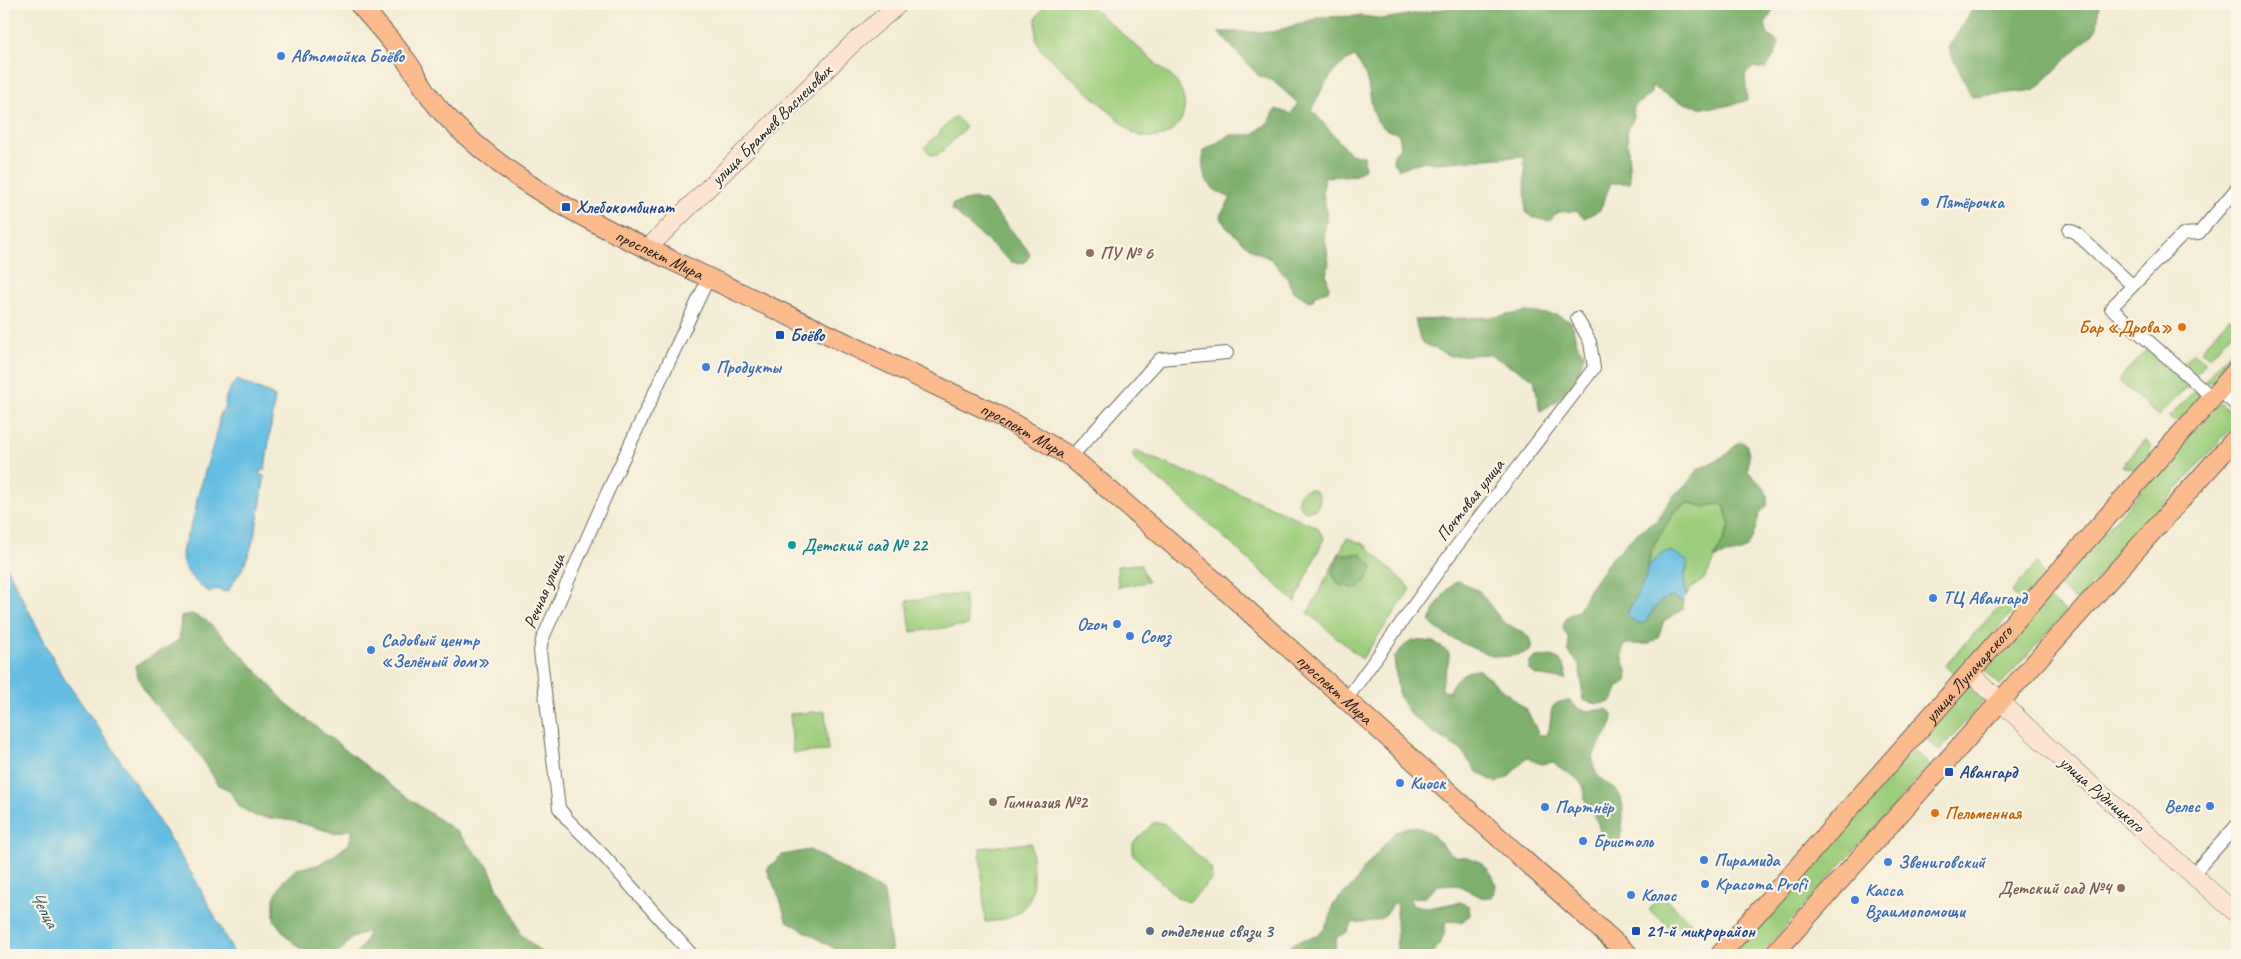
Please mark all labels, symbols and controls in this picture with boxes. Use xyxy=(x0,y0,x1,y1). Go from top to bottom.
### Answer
place label: Автомойка Боёво xyxy=(291,45,405,67)
marker: Автомойка Боёво xyxy=(275,50,287,62)
street label: улица Братьев Васнецовых xyxy=(705,59,837,191)
place label: Пятёрочка xyxy=(1935,191,2005,213)
place label: Хлебокомбинат xyxy=(576,196,675,218)
marker: Пятёрочка xyxy=(1919,196,1931,208)
marker: Хлебокомбинат xyxy=(560,201,572,213)
street label: проспект Мира xyxy=(612,224,708,285)
place label: ПУ № 6 xyxy=(1100,242,1154,264)
marker: ПУ № 6 xyxy=(1084,247,1096,259)
place label: Бар «Дрова» xyxy=(2078,316,2172,338)
marker: Бар «Дрова» xyxy=(2176,321,2188,333)
place label: Боёво xyxy=(790,324,826,346)
marker: Боёво xyxy=(774,329,786,341)
place label: Продукты xyxy=(716,356,783,378)
marker: Продукты xyxy=(700,361,712,373)
street label: проспект Мира xyxy=(977,397,1071,463)
street label: Почтовая улица xyxy=(1431,454,1510,545)
place label: Детский сад № 22 xyxy=(802,534,929,556)
marker: Детский сад № 22 xyxy=(786,539,798,551)
street label: Речная улица xyxy=(518,549,570,632)
place label: ТЦ Авангард xyxy=(1943,587,2028,609)
marker: ТЦ Авангард xyxy=(1927,592,1939,604)
place label: Ozon xyxy=(1077,613,1108,635)
marker: Ozon xyxy=(1111,618,1123,630)
street label: улица Луначарского xyxy=(1919,620,2018,728)
place label: Союз xyxy=(1140,625,1172,648)
place label: Садовый центр «Зелёный дом» xyxy=(381,629,489,672)
marker: Союз xyxy=(1124,630,1136,642)
marker: Садовый центр «Зелёный дом» xyxy=(365,644,377,656)
street label: проспект Мира xyxy=(1292,649,1378,730)
street label: улица Рудницкого xyxy=(2054,750,2150,838)
place label: Авангард xyxy=(1959,761,2019,783)
marker: Авангард xyxy=(1943,766,1955,778)
place label: Киоск xyxy=(1410,772,1447,794)
marker: Киоск xyxy=(1394,777,1406,789)
place label: Гимназия №2 xyxy=(1003,791,1089,813)
place label: Велес xyxy=(2164,795,2201,817)
marker: Гимназия №2 xyxy=(987,796,999,808)
place label: Партнёр xyxy=(1555,796,1614,818)
marker: Велес xyxy=(2204,800,2216,812)
marker: Партнёр xyxy=(1539,801,1551,813)
place label: Пельменная xyxy=(1945,802,2023,824)
marker: Пельменная xyxy=(1929,807,1941,819)
place label: Бристоль xyxy=(1593,830,1655,852)
marker: Бристоль xyxy=(1577,835,1589,847)
place label: Пирамида xyxy=(1714,849,1781,871)
place label: Звениговский xyxy=(1898,851,1986,873)
marker: Пирамида xyxy=(1698,854,1710,866)
marker: Звениговский xyxy=(1882,856,1894,868)
place label: Красота Profi xyxy=(1715,873,1809,895)
place label: Детский сад №4 xyxy=(1998,877,2113,899)
marker: Красота Profi xyxy=(1699,878,1711,890)
place label: Касса Взаимопомощи xyxy=(1865,879,1967,923)
marker: Детский сад №4 xyxy=(2115,882,2127,894)
place label: Колос xyxy=(1641,884,1677,906)
water label: Чепца xyxy=(24,886,65,934)
marker: Колос xyxy=(1625,889,1637,901)
marker: Касса Взаимопомощи xyxy=(1849,894,1861,906)
place label: отделение связи 3 xyxy=(1160,920,1275,943)
place label: 21-й микрорайон xyxy=(1646,920,1756,942)
marker: отделение связи 3 xyxy=(1144,925,1156,937)
marker: 21-й микрорайон xyxy=(1630,925,1642,937)

